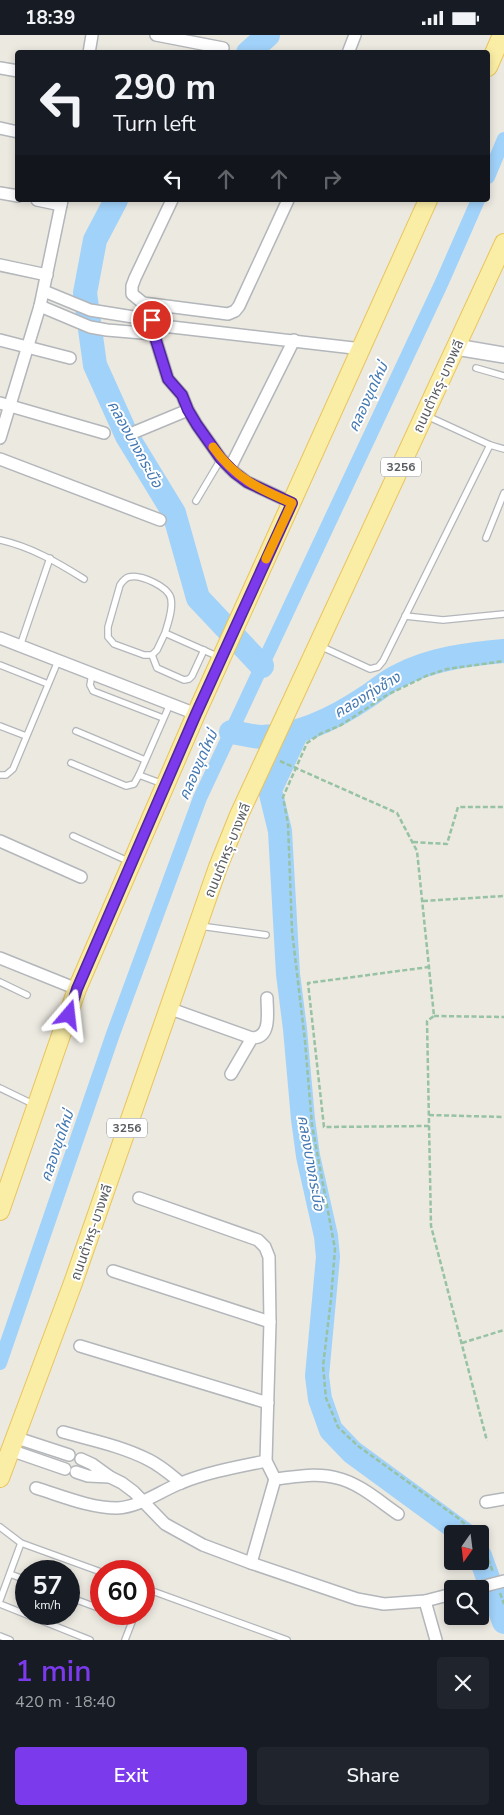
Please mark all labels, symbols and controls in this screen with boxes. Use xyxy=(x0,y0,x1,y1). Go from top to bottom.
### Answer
text: 18:39 xyxy=(25,5,75,31)
text: 290 m xyxy=(113,64,216,111)
icon: left xyxy=(30,70,95,135)
text: Turn left xyxy=(113,109,196,139)
icon: left xyxy=(159,165,187,193)
icon: ahead xyxy=(212,165,240,193)
icon: ahead xyxy=(265,165,293,193)
icon: right xyxy=(318,165,346,193)
pin xyxy=(131,299,173,341)
icon: arrive xyxy=(138,306,166,334)
street label: ถนนตำหรุ-บางพลี xyxy=(409,337,468,436)
water label: คลองขุดใหม่ xyxy=(343,357,394,435)
water label: คลองบางกระบือ xyxy=(103,397,168,492)
road number: 3256 xyxy=(381,457,421,477)
water label: คลองทุ่งช้าง xyxy=(330,667,405,723)
water label: คลองขุดใหม่ xyxy=(174,725,223,803)
street label: ถนนตำหรุ-บางพลี xyxy=(200,800,255,900)
position arrow xyxy=(42,988,94,1040)
water label: คลองขุดใหม่ xyxy=(35,1106,79,1184)
water label: คลองบางกระบือ xyxy=(293,1114,329,1214)
road number: 3256 xyxy=(107,1119,147,1137)
street label: ถนนตำหรุ-บางพลี xyxy=(66,1182,117,1283)
north arrow xyxy=(444,1525,489,1570)
map controls xyxy=(444,1525,489,1625)
speed limit sign: 60 xyxy=(90,1560,155,1625)
text: 57 xyxy=(32,1569,63,1603)
button: search xyxy=(444,1580,489,1625)
text: km/h xyxy=(34,1597,61,1613)
text: 1 min xyxy=(15,1651,91,1692)
button: close xyxy=(437,1657,489,1709)
text: 420 m · 18:40 xyxy=(15,1691,116,1713)
button: Exit xyxy=(15,1747,247,1805)
button: Share xyxy=(257,1747,489,1805)

